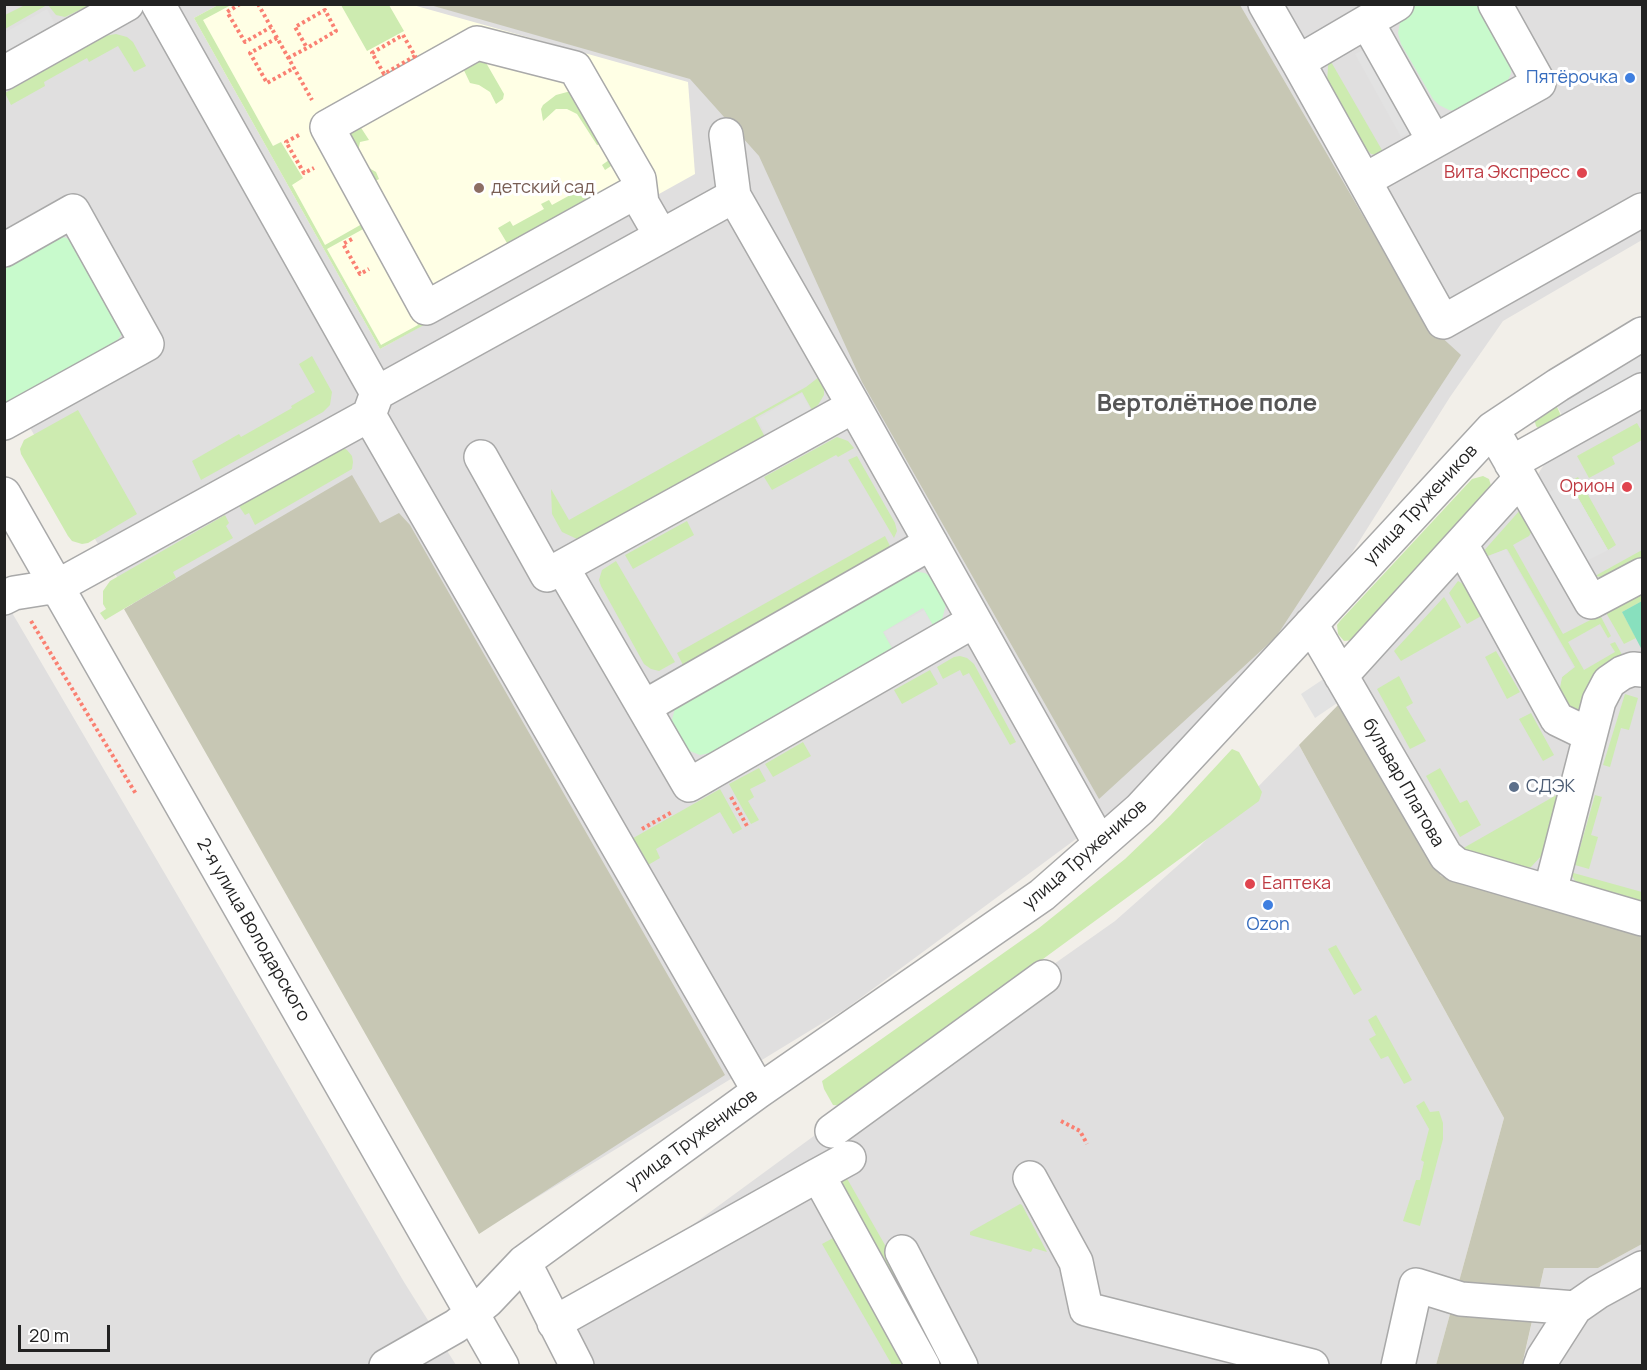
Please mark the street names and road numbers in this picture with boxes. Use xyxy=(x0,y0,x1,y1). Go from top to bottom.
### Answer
street label: улица Тружеников xyxy=(1360,440,1482,570)
street label: бульвар Платова xyxy=(1357,715,1449,851)
street label: улица Тружеников xyxy=(1019,795,1151,915)
street label: 2-я улица Володарского xyxy=(192,834,314,1026)
street label: улица Тружеников xyxy=(622,1085,762,1195)

